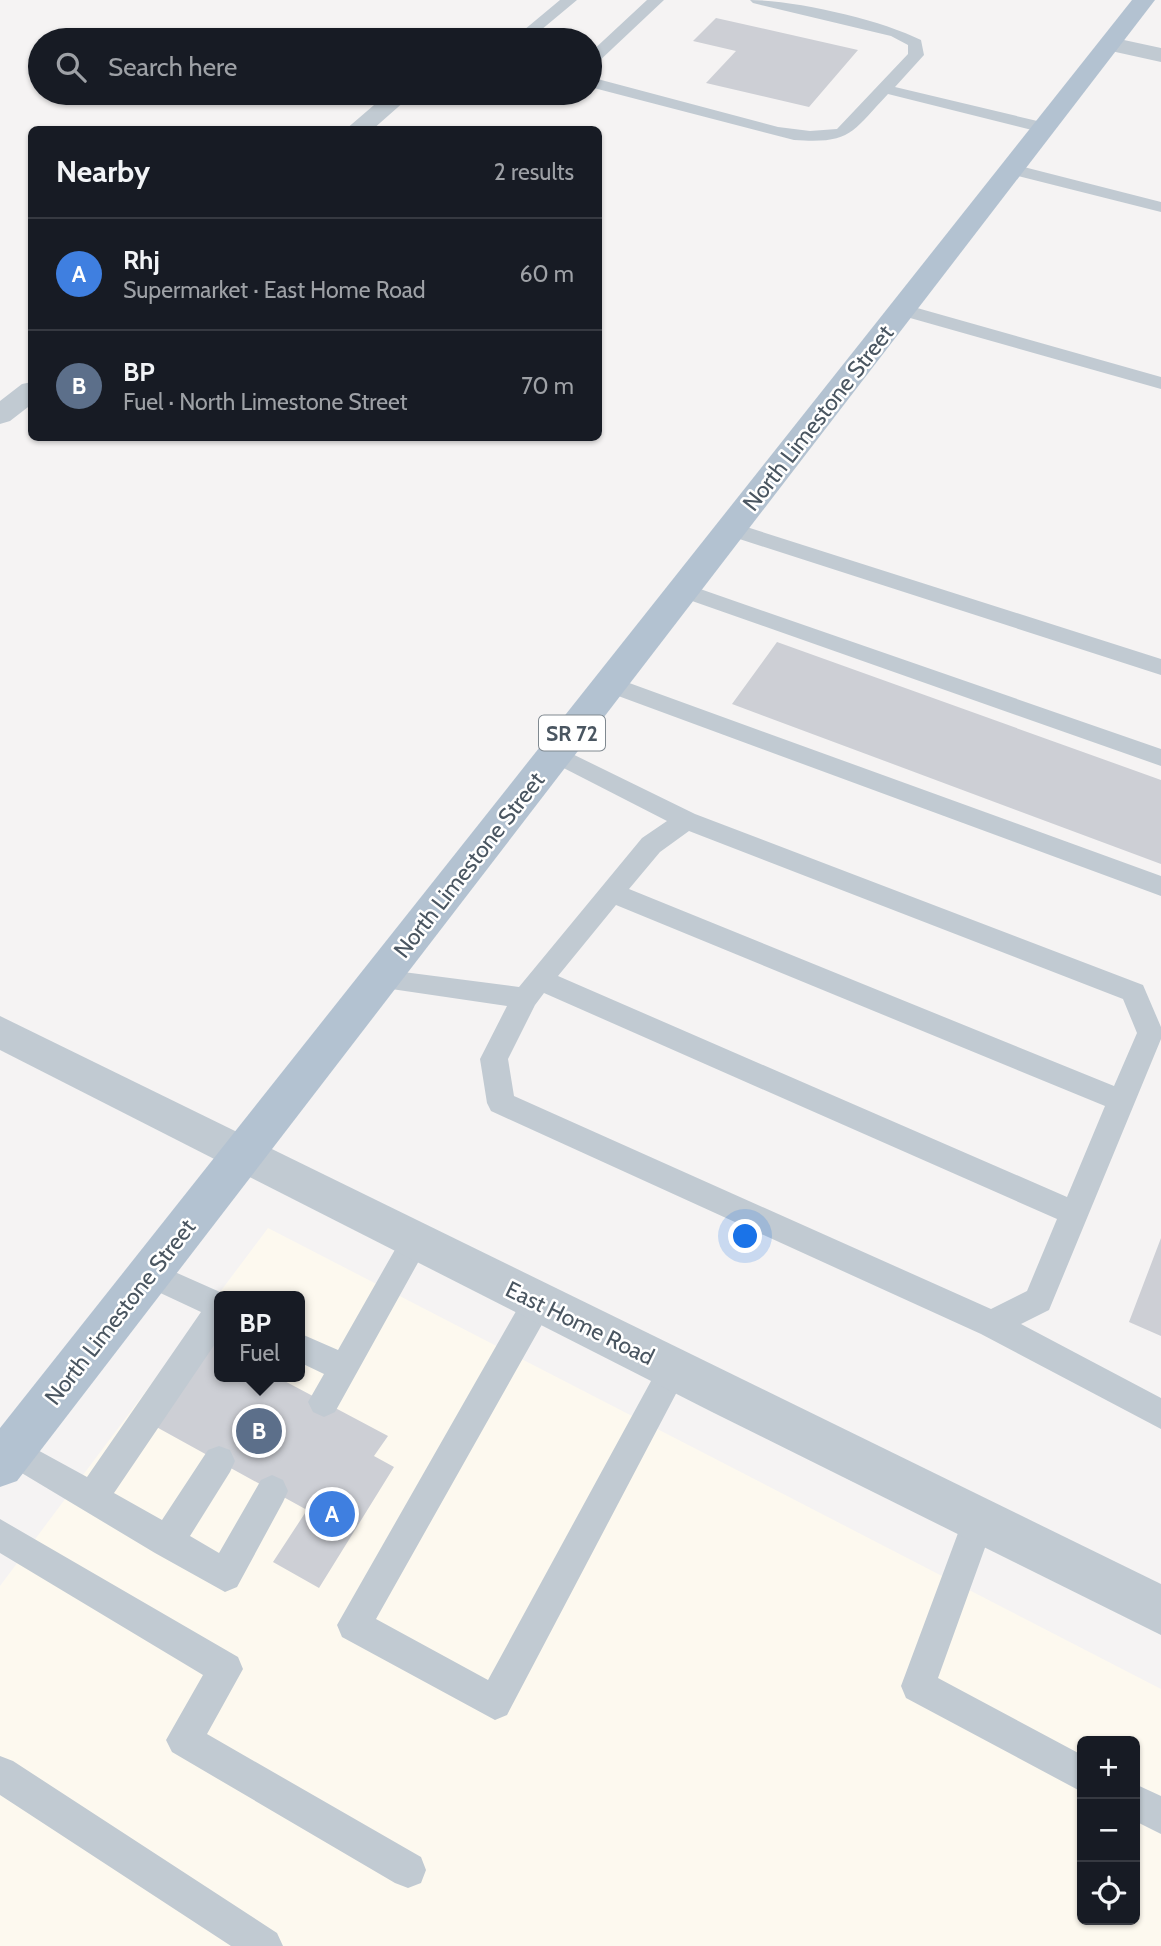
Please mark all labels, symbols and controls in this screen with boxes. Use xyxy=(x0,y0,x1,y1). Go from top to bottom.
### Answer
search box xyxy=(28,28,602,105)
icon: search xyxy=(52,48,90,86)
text: Search here xyxy=(108,51,237,83)
text: Nearby xyxy=(56,153,150,190)
text: 2 results xyxy=(494,158,574,186)
text: Rhj xyxy=(123,244,160,276)
text: A xyxy=(72,260,86,288)
text: 60 m xyxy=(520,260,574,288)
text: Supermarket · East Home Road xyxy=(123,276,426,304)
street label: North Limestone Street xyxy=(737,319,899,517)
text: BP xyxy=(123,356,155,388)
text: B xyxy=(72,372,86,400)
text: 70 m xyxy=(521,372,574,400)
text: Fuel · North Limestone Street xyxy=(123,388,407,416)
road number: SR 72 xyxy=(539,716,605,750)
street label: North Limestone Street xyxy=(388,766,550,964)
street label: North Limestone Street xyxy=(39,1213,201,1411)
your location xyxy=(728,1219,762,1253)
street label: East Home Road xyxy=(501,1275,659,1371)
popup xyxy=(214,1291,305,1382)
text: BP xyxy=(239,1307,271,1339)
text: Fuel xyxy=(239,1339,280,1367)
pin: B xyxy=(236,1405,282,1457)
pin: A xyxy=(309,1488,355,1540)
map controls xyxy=(1077,1736,1140,1925)
button: + xyxy=(1077,1736,1140,1799)
button: − xyxy=(1077,1799,1140,1862)
button: locate xyxy=(1077,1862,1140,1925)

